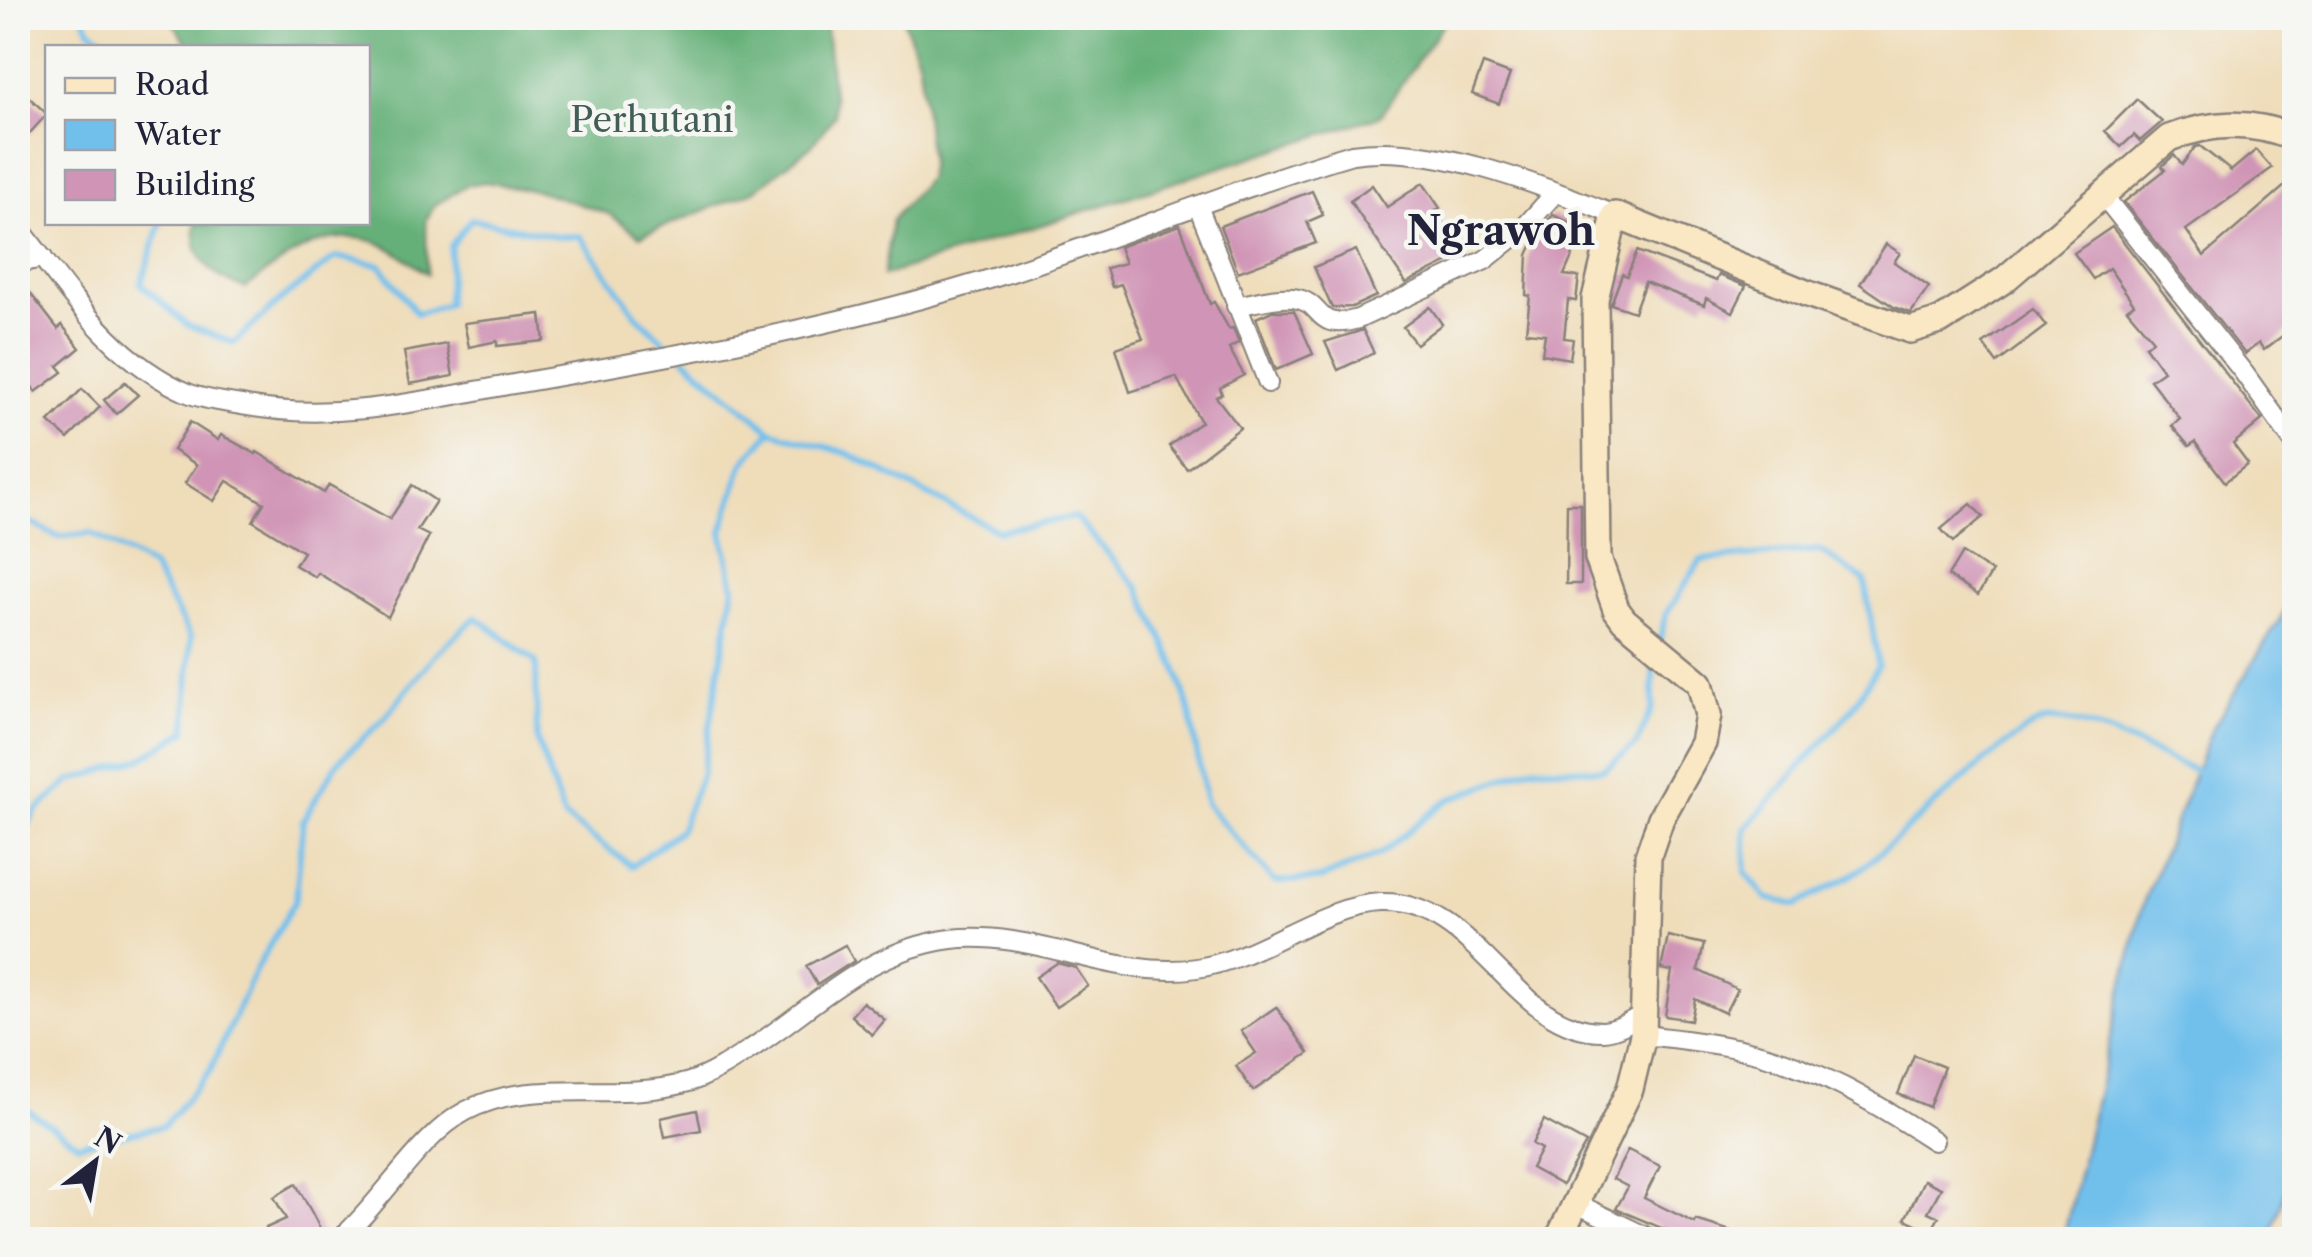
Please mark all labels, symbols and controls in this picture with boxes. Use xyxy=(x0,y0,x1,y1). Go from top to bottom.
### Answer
legend xyxy=(45,45,370,225)
text: Road xyxy=(135,66,209,103)
park label: Perhutani xyxy=(570,98,734,141)
text: Water xyxy=(134,116,221,153)
text: Building xyxy=(135,166,255,203)
district label: Ngrawoh xyxy=(1407,206,1595,255)
north arrow xyxy=(45,1112,145,1212)
text: N xyxy=(89,1120,127,1161)

